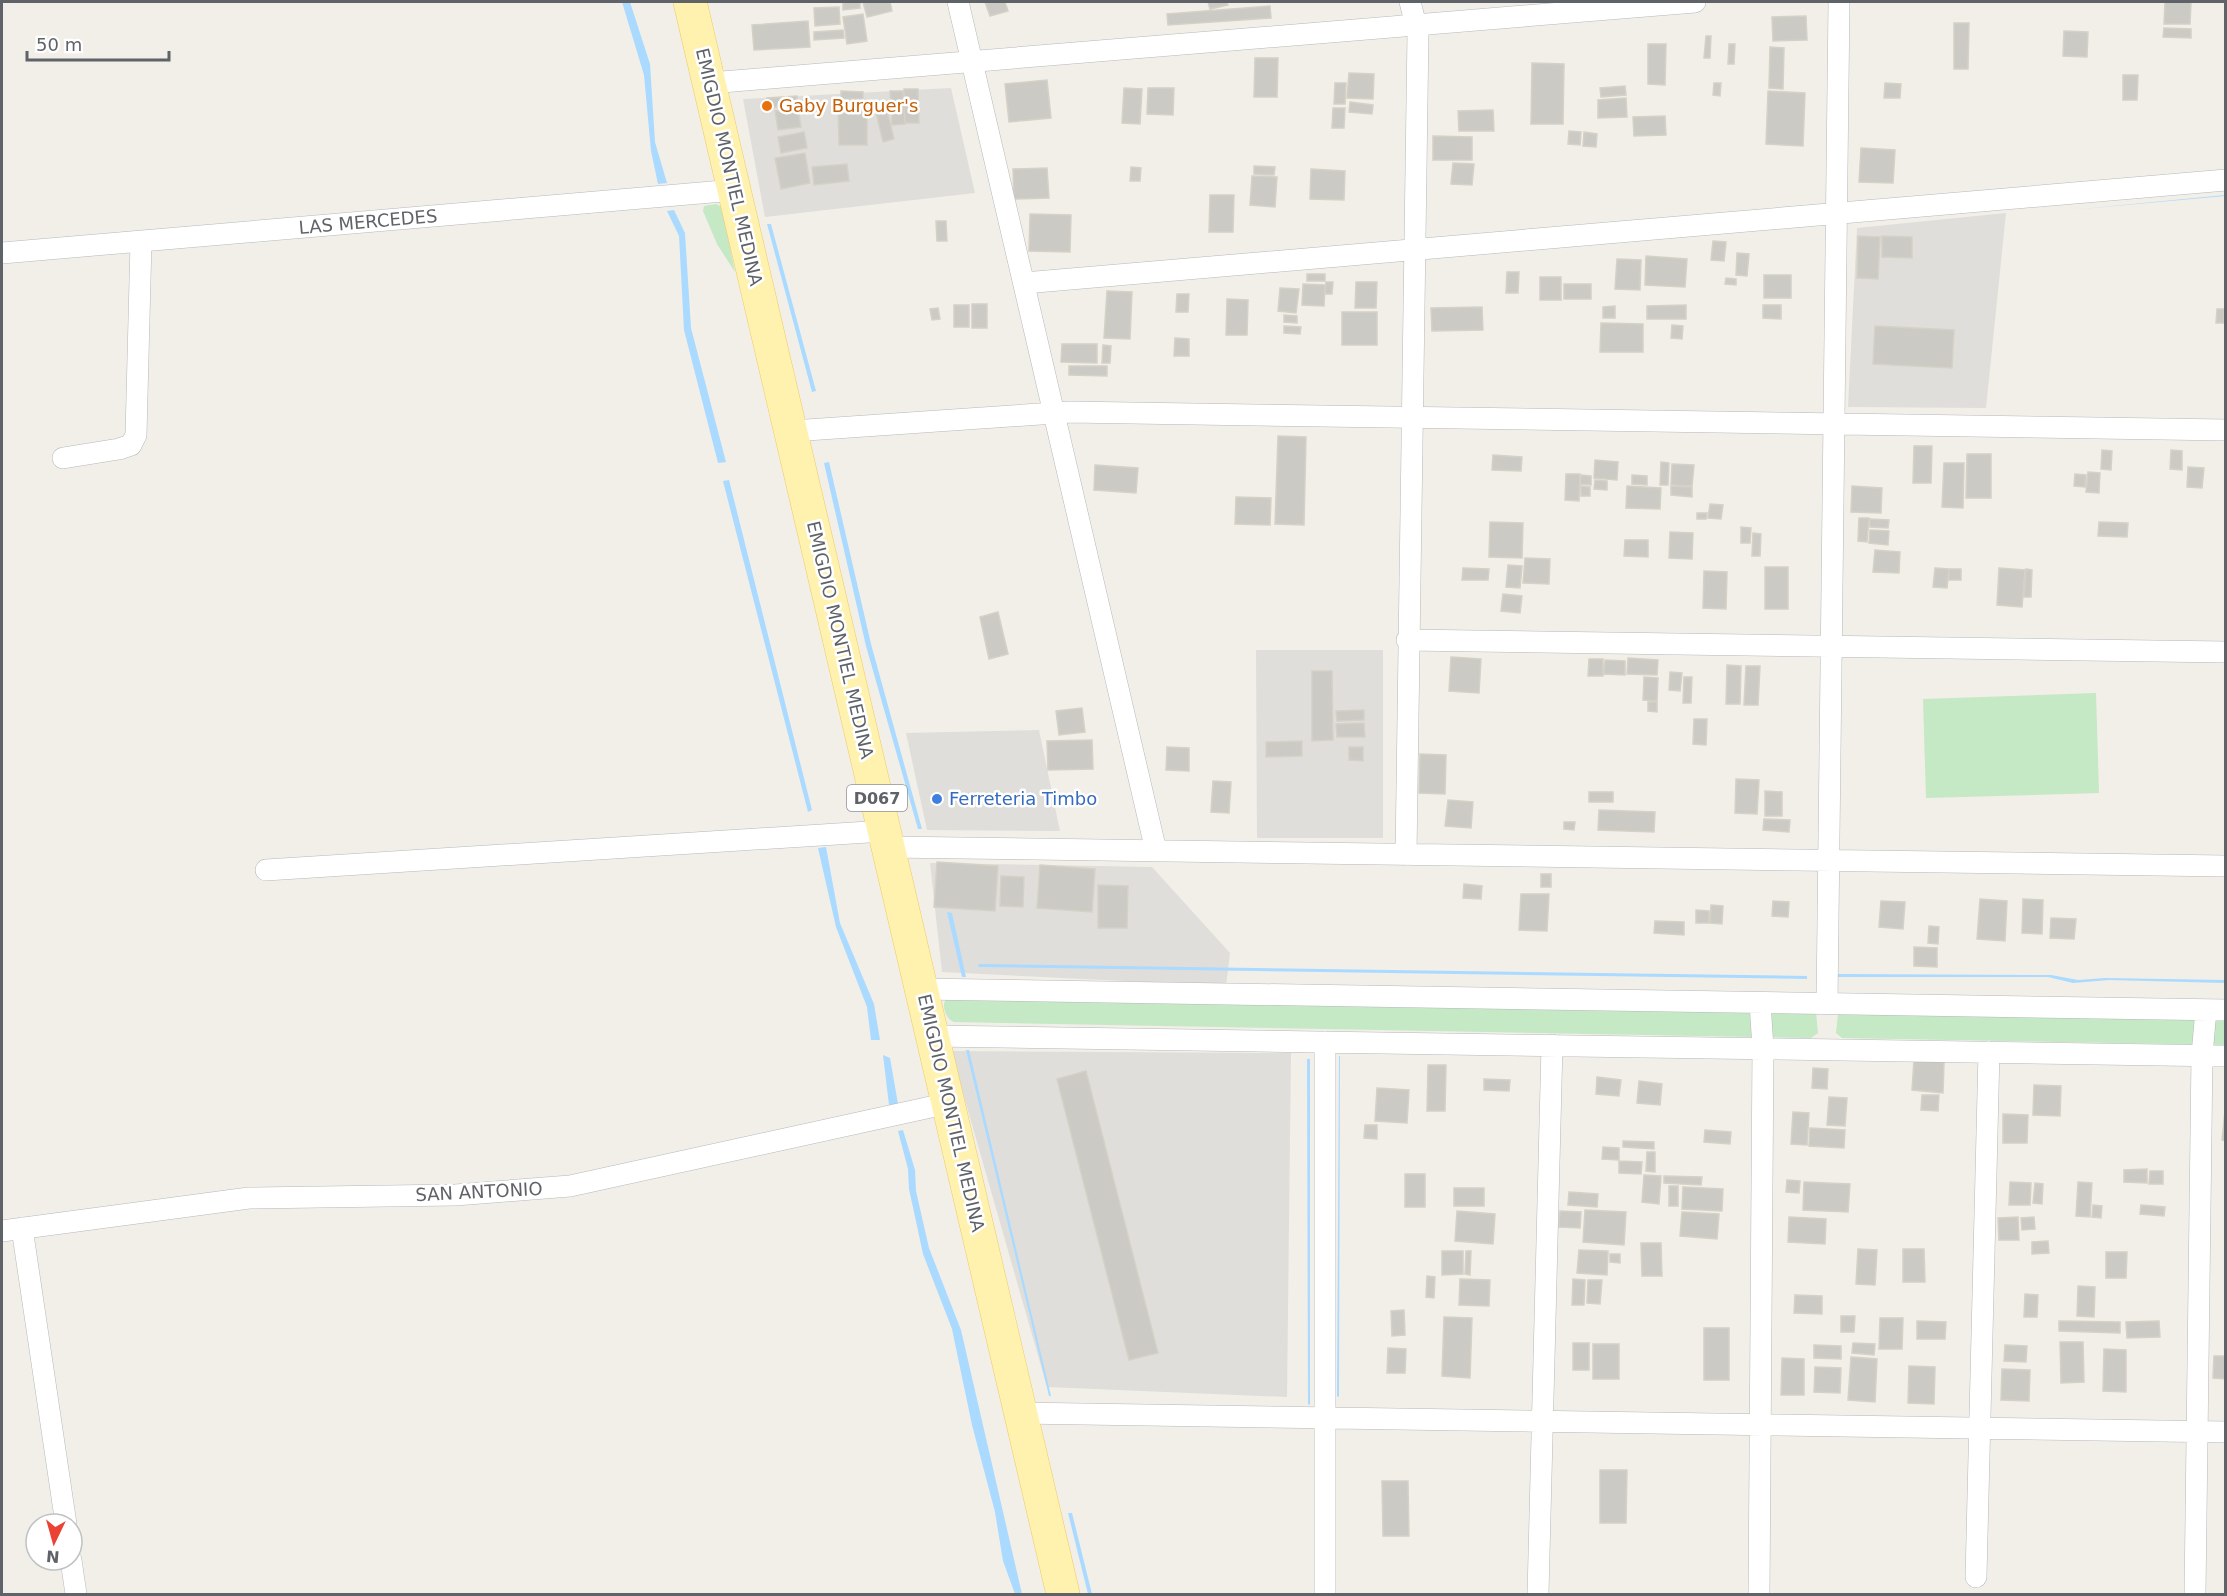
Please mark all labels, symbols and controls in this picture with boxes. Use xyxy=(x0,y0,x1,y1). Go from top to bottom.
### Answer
scale bar xyxy=(27,24,170,62)
text: 50 m xyxy=(36,34,82,55)
street label: EMIGDIO MONTIEL MEDINA xyxy=(692,46,767,289)
place label: Gaby Burguer's xyxy=(779,95,918,116)
marker: Gaby Burguer's xyxy=(760,99,774,113)
street label: LAS MERCEDES xyxy=(298,205,438,238)
street label: EMIGDIO MONTIEL MEDINA xyxy=(803,519,878,762)
road number: D067 xyxy=(847,785,907,811)
place label: Ferreteria Timbo xyxy=(949,788,1097,809)
marker: Ferreteria Timbo xyxy=(930,792,944,806)
street label: EMIGDIO MONTIEL MEDINA xyxy=(914,992,989,1235)
street label: SAN ANTONIO xyxy=(415,1178,543,1205)
north arrow xyxy=(24,1512,84,1572)
text: N xyxy=(45,1546,60,1566)

